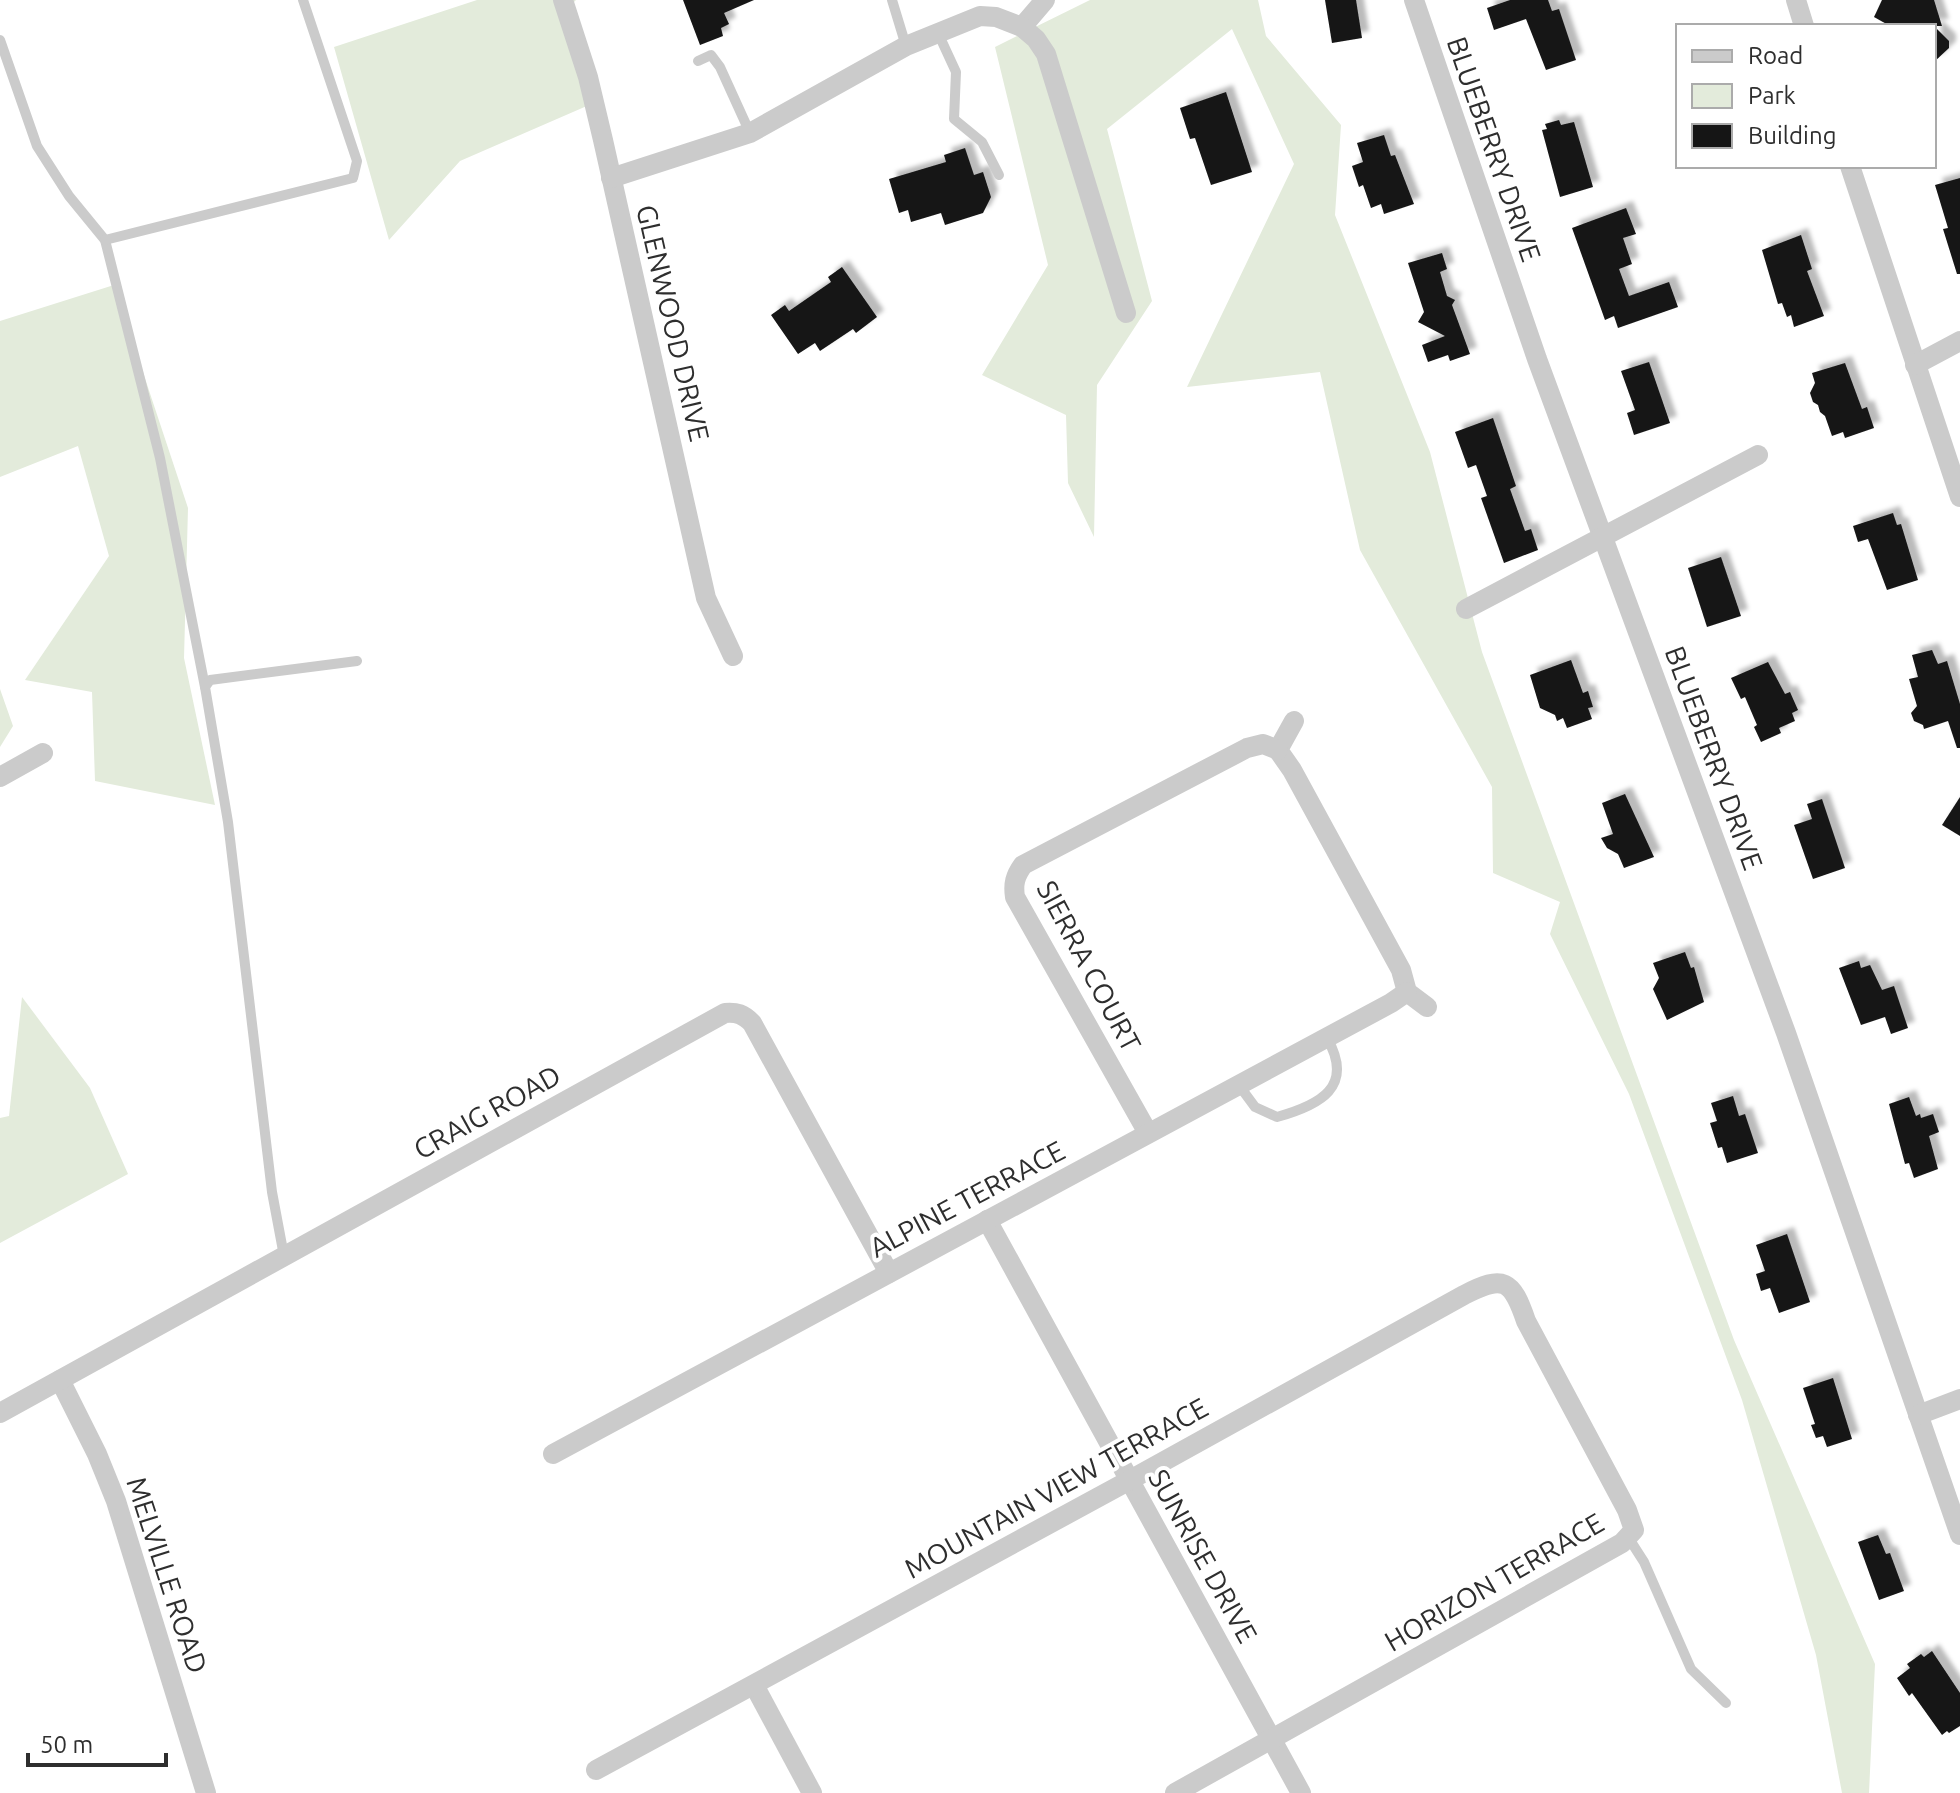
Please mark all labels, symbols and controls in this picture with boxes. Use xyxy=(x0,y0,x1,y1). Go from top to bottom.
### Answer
legend xyxy=(1676,24,1936,168)
street label: BLUEBERRY DRIVE xyxy=(1442,33,1547,265)
text: Road xyxy=(1748,42,1803,69)
text: Park xyxy=(1748,82,1796,109)
text: Building xyxy=(1748,122,1836,149)
street label: GLENWOOD DRIVE xyxy=(631,202,716,444)
street label: BLUEBERRY DRIVE xyxy=(1660,642,1769,874)
street label: SIERRA COURT xyxy=(1031,875,1148,1057)
street label: CRAIG ROAD xyxy=(408,1059,565,1165)
street label: ALPINE TERRACE xyxy=(864,1134,1070,1263)
street label: MOUNTAIN VIEW TERRACE xyxy=(899,1391,1213,1584)
street label: SUNRISE DRIVE xyxy=(1143,1464,1264,1648)
street label: MELVILLE ROAD xyxy=(121,1473,214,1677)
street label: HORIZON TERRACE xyxy=(1379,1506,1609,1657)
scale bar xyxy=(28,1717,166,1767)
text: 50 m xyxy=(40,1731,93,1758)

